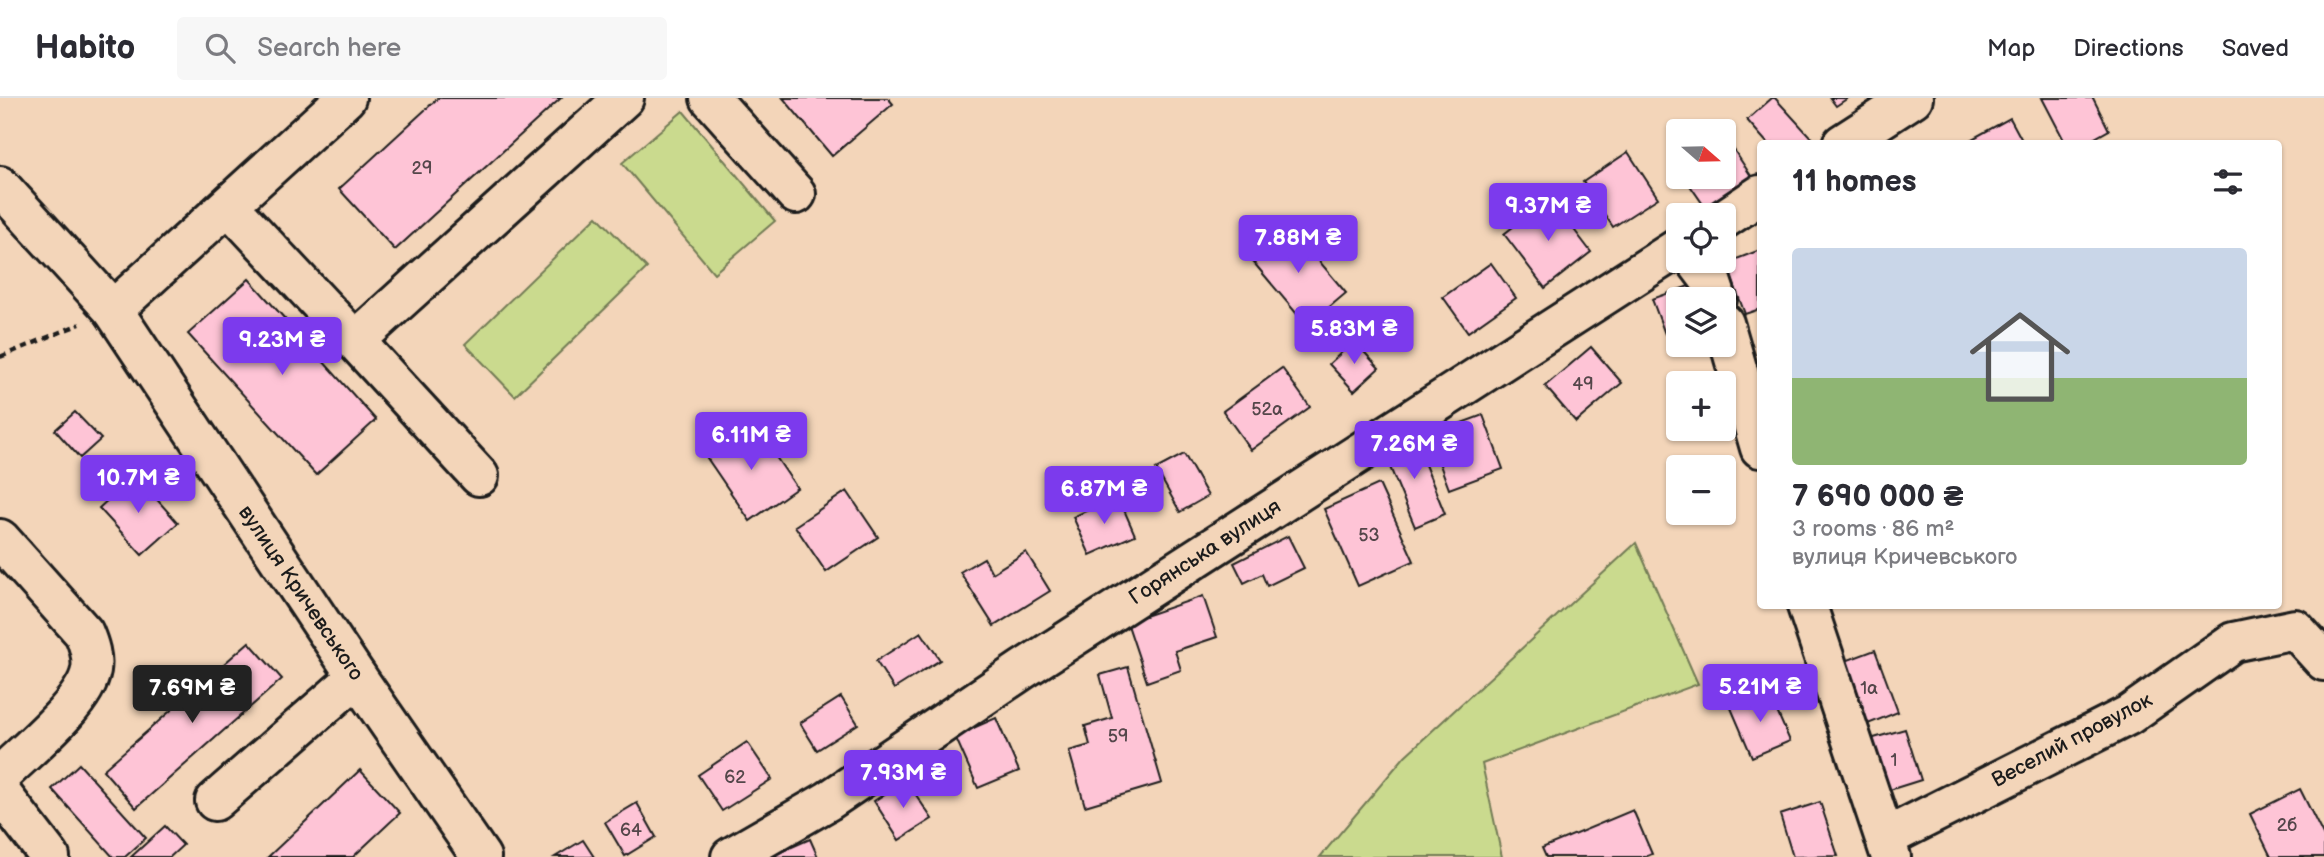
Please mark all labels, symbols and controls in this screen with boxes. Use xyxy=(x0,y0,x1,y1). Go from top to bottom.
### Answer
search box xyxy=(177,17,667,80)
text: Habito xyxy=(35,28,135,68)
icon: search xyxy=(201,29,239,67)
text: Search here xyxy=(257,33,401,64)
text: Map xyxy=(1987,34,2035,63)
text: Directions xyxy=(2073,34,2184,63)
text: Saved xyxy=(2222,34,2289,63)
north arrow xyxy=(1666,119,1736,189)
map controls xyxy=(1666,119,1736,525)
house number: 29 xyxy=(411,158,433,179)
icon: filters xyxy=(2209,163,2247,201)
text: 11 homes xyxy=(1792,164,1916,200)
pin: 9.37M ₴ xyxy=(1483,184,1613,243)
text: 9.37M ₴ xyxy=(1505,192,1591,220)
button: locate xyxy=(1666,203,1736,273)
pin: 7.88M ₴ xyxy=(1233,216,1363,275)
text: 7.88M ₴ xyxy=(1255,224,1341,252)
button: layers xyxy=(1666,287,1736,357)
icon: home xyxy=(1957,294,2083,420)
pin: 5.83M ₴ xyxy=(1289,306,1419,366)
text: 5.83M ₴ xyxy=(1311,315,1397,343)
pin: 9.23M ₴ xyxy=(217,317,347,377)
text: 9.23M ₴ xyxy=(239,326,325,354)
button: + xyxy=(1666,371,1736,441)
house number: 49 xyxy=(1572,374,1594,395)
house number: 52а xyxy=(1251,399,1283,420)
pin: 6.11M ₴ xyxy=(686,412,816,472)
text: 6.11M ₴ xyxy=(711,421,791,449)
pin: 7.26M ₴ xyxy=(1349,422,1479,481)
text: 7.26M ₴ xyxy=(1371,430,1457,458)
button: − xyxy=(1666,455,1736,525)
pin: 10.7M ₴ xyxy=(73,456,203,515)
text: 10.7M ₴ xyxy=(96,464,180,492)
pin: 6.87M ₴ xyxy=(1039,466,1169,526)
text: 6.87M ₴ xyxy=(1061,475,1147,503)
text: 7 690 000 ₴ xyxy=(1792,479,1963,515)
street label: Горянська вулиця xyxy=(1124,494,1286,610)
street label: вулиця Кричевського xyxy=(233,501,369,685)
text: 3 rooms · 86 m² xyxy=(1792,515,1954,543)
house number: 53 xyxy=(1358,525,1380,546)
text: вулиця Кричевського xyxy=(1792,543,2017,571)
pin: 5.21M ₴ xyxy=(1695,664,1825,724)
pin: 7.69M ₴ xyxy=(127,666,257,725)
text: 5.21M ₴ xyxy=(1719,673,1801,701)
text: 7.69M ₴ xyxy=(149,674,235,702)
house number: 1а xyxy=(1860,678,1878,699)
street label: Веселий провулок xyxy=(1988,687,2156,793)
house number: 59 xyxy=(1108,726,1128,747)
pin: 7.93M ₴ xyxy=(838,750,968,810)
house number: 1 xyxy=(1891,750,1897,771)
text: 7.93M ₴ xyxy=(860,759,946,787)
house number: 62 xyxy=(724,767,746,788)
house number: 2б xyxy=(2277,815,2297,836)
house number: 64 xyxy=(620,820,642,841)

